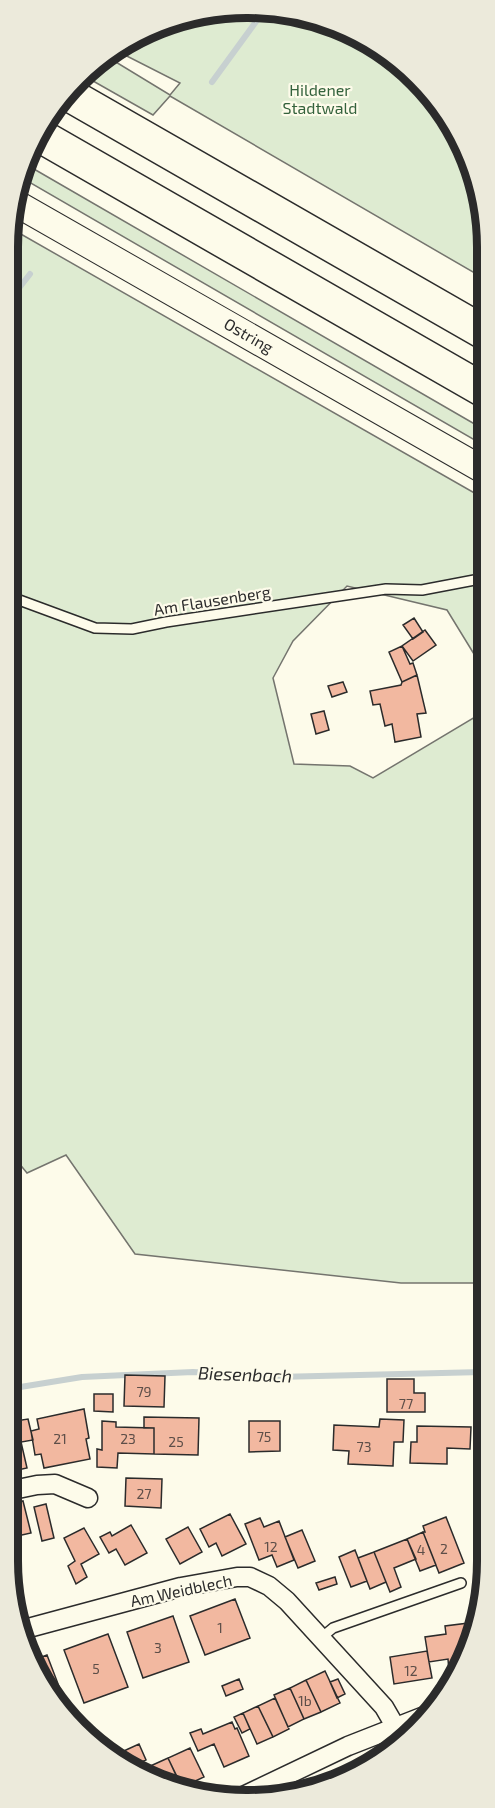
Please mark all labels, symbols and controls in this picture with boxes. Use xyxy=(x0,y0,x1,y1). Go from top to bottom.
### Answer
park label: Hildener Stadtwald xyxy=(283,80,357,117)
street label: Ostring xyxy=(221,313,277,357)
street label: Am Flausenberg xyxy=(152,581,272,619)
water label: Biesenbach xyxy=(198,1361,292,1387)
house number: 79 xyxy=(136,1383,152,1400)
house number: 77 xyxy=(399,1395,413,1412)
house number: 75 xyxy=(257,1428,271,1445)
house number: 21 xyxy=(53,1430,67,1447)
house number: 23 xyxy=(120,1430,136,1447)
house number: 25 xyxy=(168,1433,184,1450)
house number: 73 xyxy=(357,1438,371,1455)
house number: 27 xyxy=(136,1485,152,1502)
house number: 12 xyxy=(264,1538,278,1555)
house number: 2 xyxy=(440,1540,448,1557)
house number: 4 xyxy=(417,1541,425,1558)
street label: Am Weidblech xyxy=(128,1570,234,1610)
house number: 1 xyxy=(217,1619,223,1636)
house number: 3 xyxy=(154,1639,162,1656)
house number: 5 xyxy=(92,1660,100,1677)
house number: 12 xyxy=(404,1662,418,1679)
house number: 1b xyxy=(298,1692,312,1709)

